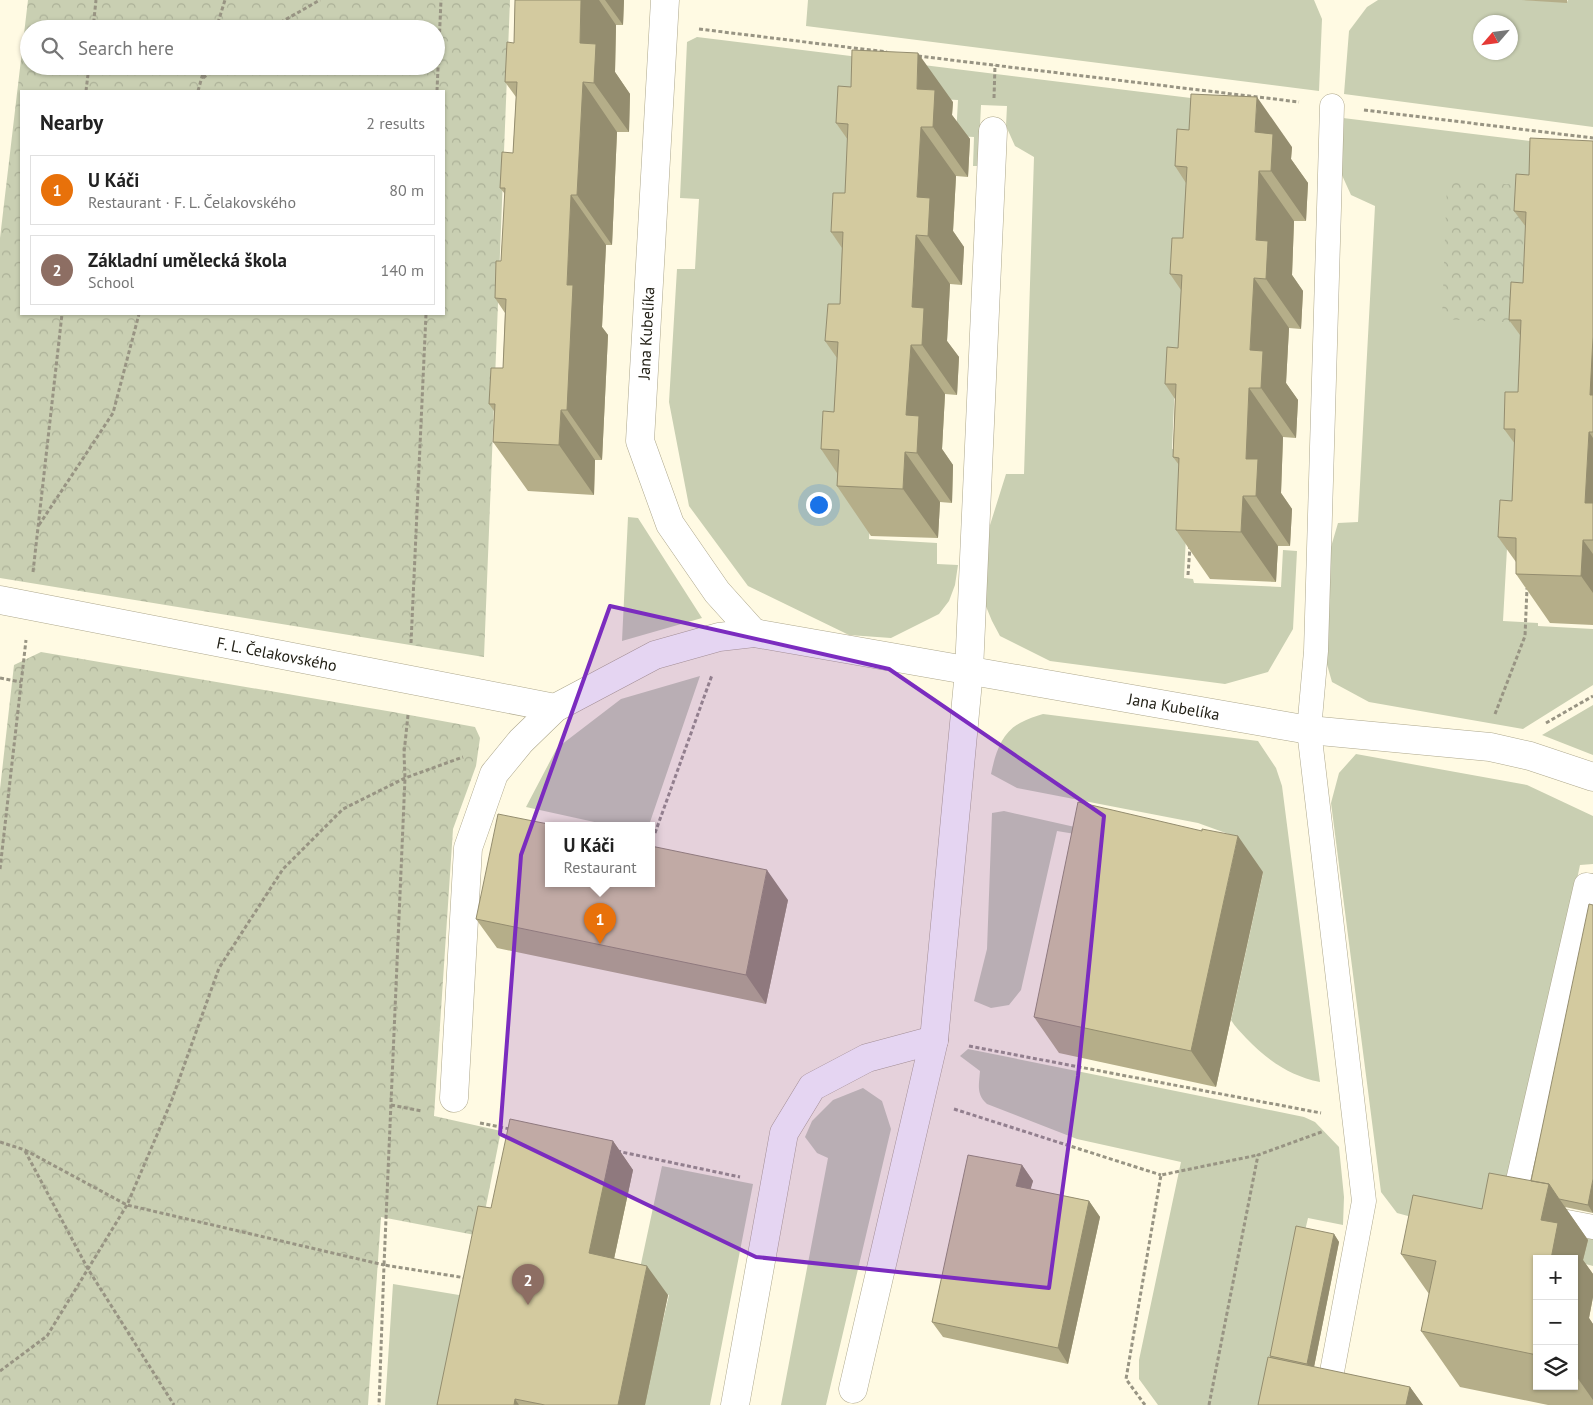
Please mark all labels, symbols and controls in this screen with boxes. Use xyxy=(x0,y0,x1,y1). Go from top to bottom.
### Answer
north arrow xyxy=(1473,15,1518,60)
search box xyxy=(20,20,445,75)
icon: search xyxy=(38,34,66,62)
text: Search here xyxy=(78,36,174,60)
text: Nearby xyxy=(40,109,103,136)
text: 2 results xyxy=(366,113,425,133)
text: U Káči xyxy=(88,168,139,192)
text: 1 xyxy=(52,180,62,200)
text: 80 m xyxy=(389,180,424,200)
text: Restaurant · F. L. Čelakovského xyxy=(88,192,296,212)
text: Základní umělecká škola xyxy=(88,248,287,272)
text: 2 xyxy=(52,260,62,280)
text: 140 m xyxy=(381,260,424,280)
text: School xyxy=(88,272,134,292)
street label: Jana Kubelíka xyxy=(634,286,658,381)
your location xyxy=(806,492,832,518)
street label: F. L. Čelakovského xyxy=(215,632,339,675)
street label: Jana Kubelíka xyxy=(1125,688,1221,724)
popup xyxy=(545,822,655,887)
text: U Káči xyxy=(563,833,615,857)
text: Restaurant xyxy=(563,857,637,877)
pin: 1 xyxy=(584,903,616,944)
map controls xyxy=(1533,1255,1578,1390)
button: + xyxy=(1533,1255,1578,1300)
pin: 2 xyxy=(512,1264,544,1305)
button: − xyxy=(1533,1300,1578,1345)
button: layers xyxy=(1533,1345,1578,1390)

